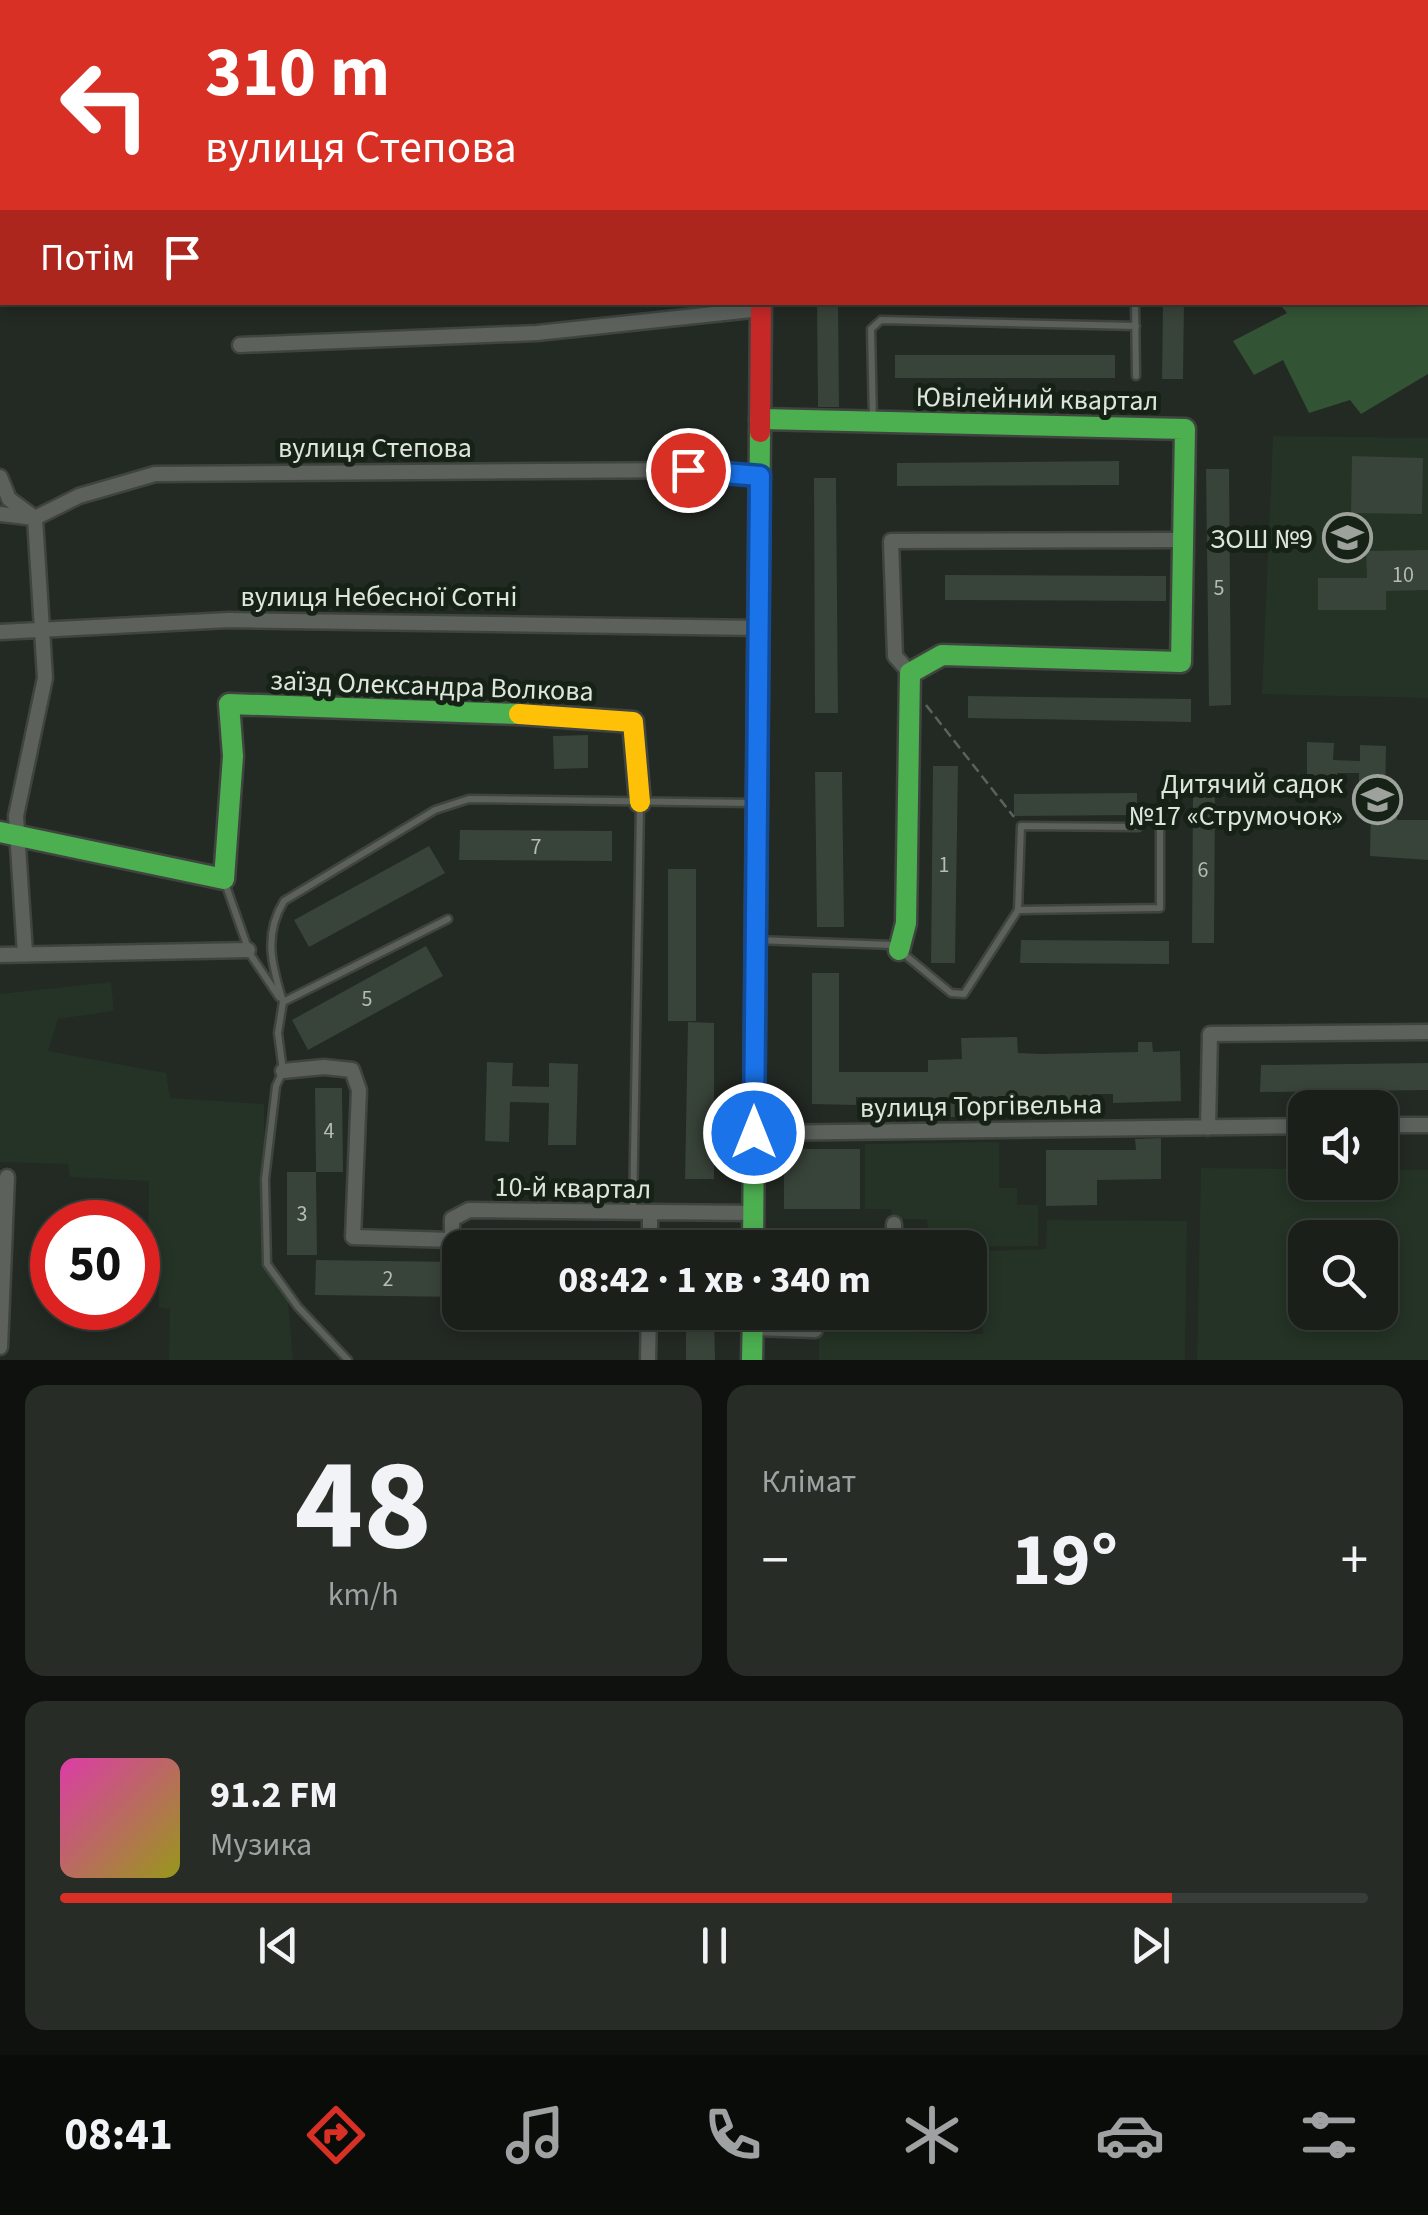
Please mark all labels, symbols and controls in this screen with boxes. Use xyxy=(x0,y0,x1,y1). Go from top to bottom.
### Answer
text: 310 m xyxy=(205,23,390,123)
icon: left xyxy=(40,40,170,170)
text: вулиця Степова xyxy=(205,116,517,180)
icon: arrive xyxy=(155,230,210,285)
text: Потім xyxy=(40,231,135,285)
street label: Ювілейний квартал xyxy=(915,377,1159,421)
street label: вулиця Степова xyxy=(278,428,472,468)
pin xyxy=(646,428,731,513)
icon: arrive xyxy=(661,443,716,498)
school or university icon: ЗОШ №9 xyxy=(1322,512,1374,564)
place label: ЗОШ №9 xyxy=(1210,519,1313,559)
house number: 10 xyxy=(1392,559,1414,591)
house number: 5 xyxy=(1214,572,1224,604)
street label: вулиця Небесної Сотні xyxy=(241,577,517,617)
street label: заїзд Олександра Волкова xyxy=(270,660,594,712)
place label: Дитячий садок №17 «Струмочок» xyxy=(1128,764,1343,836)
school or university icon: Дитячий садок №17 «Струмочок» xyxy=(1352,773,1404,825)
house number: 7 xyxy=(531,831,542,863)
house number: 1 xyxy=(939,849,949,881)
house number: 6 xyxy=(1198,854,1209,886)
house number: 5 xyxy=(362,983,372,1015)
position arrow xyxy=(702,1081,806,1185)
street label: вулиця Торгівельна xyxy=(860,1084,1102,1128)
map controls xyxy=(1288,1090,1398,1330)
button: sound xyxy=(1288,1090,1398,1200)
house number: 4 xyxy=(324,1115,335,1147)
street label: 10-й квартал xyxy=(494,1167,652,1209)
house number: 3 xyxy=(297,1198,307,1230)
speed limit sign: 50 xyxy=(30,1200,160,1330)
button: search xyxy=(1288,1220,1398,1330)
text: 08:42 · 1 хв · 340 m xyxy=(558,1253,871,1307)
house number: 2 xyxy=(383,1263,393,1295)
text: 48 xyxy=(295,1414,432,1599)
text: Клімат xyxy=(762,1459,856,1505)
text: 19° xyxy=(1011,1507,1118,1614)
text: − xyxy=(762,1522,789,1600)
text: + xyxy=(1341,1522,1368,1600)
text: km/h xyxy=(328,1572,399,1618)
text: 91.2 FM xyxy=(210,1768,338,1822)
text: Музика xyxy=(210,1822,312,1868)
icon: previous xyxy=(251,1918,306,1973)
icon: pause xyxy=(687,1918,742,1973)
icon: next xyxy=(1123,1918,1178,1973)
icon: directions xyxy=(301,2100,371,2170)
icon: music xyxy=(500,2100,570,2170)
icon: phone xyxy=(698,2100,768,2170)
icon: climate xyxy=(897,2100,967,2170)
icon: car xyxy=(1095,2100,1165,2170)
icon: filters xyxy=(1294,2100,1364,2170)
text: 08:41 xyxy=(64,2103,173,2167)

